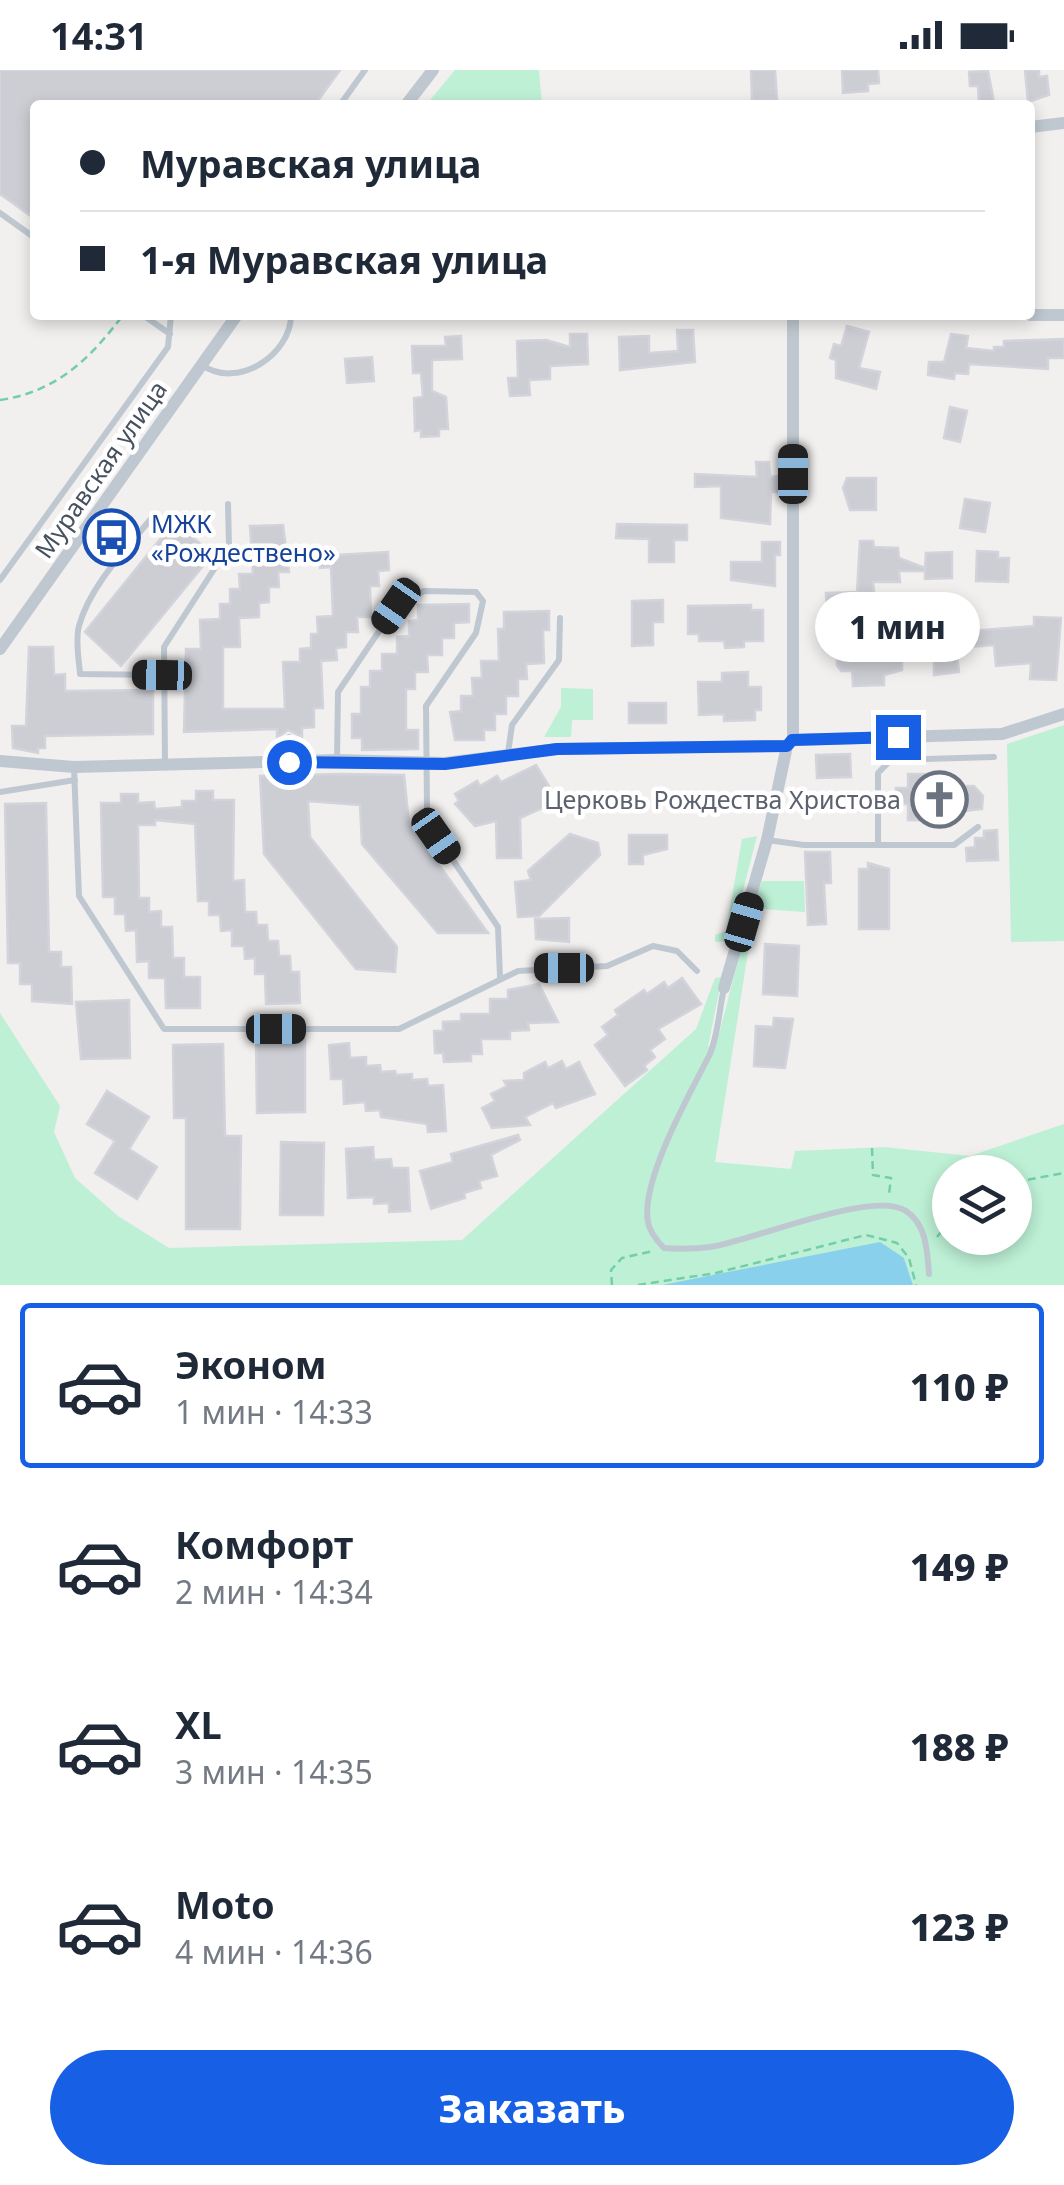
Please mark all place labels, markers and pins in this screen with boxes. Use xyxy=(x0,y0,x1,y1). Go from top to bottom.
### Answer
place label: МЖК «Рождествено» xyxy=(151,506,336,569)
bus stop icon: МЖК «Рождествено» xyxy=(82,507,142,567)
church icon: Церковь Рождества Христова xyxy=(910,769,970,829)
place label: Церковь Рождества Христова xyxy=(544,782,901,816)

